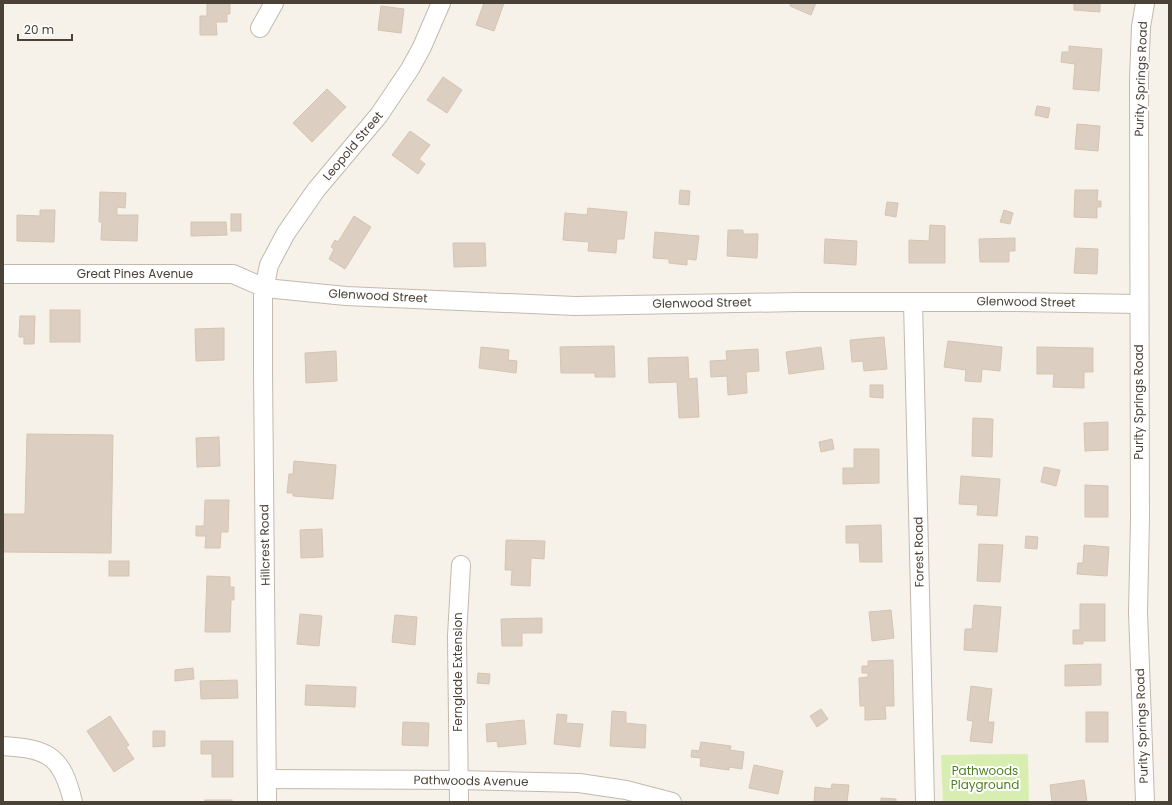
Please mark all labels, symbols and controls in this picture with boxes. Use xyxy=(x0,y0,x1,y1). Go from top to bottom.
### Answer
scale bar xyxy=(18,16,72,42)
text: 20 m xyxy=(24,21,54,38)
street label: Purity Springs Road xyxy=(1130,21,1151,137)
street label: Leopold Street xyxy=(319,107,387,184)
street label: Great Pines Avenue xyxy=(77,265,193,282)
street label: Glenwood Street xyxy=(328,284,428,307)
street label: Glenwood Street xyxy=(976,292,1076,311)
street label: Glenwood Street xyxy=(652,293,752,312)
street label: Purity Springs Road xyxy=(1130,344,1147,460)
street label: Hillcrest Road xyxy=(255,504,274,586)
street label: Forest Road xyxy=(909,517,928,587)
street label: Fernglade Extension xyxy=(449,612,466,732)
street label: Purity Springs Road xyxy=(1131,668,1152,784)
park label: Pathwoods Playground xyxy=(951,762,1019,793)
street label: Pathwoods Avenue xyxy=(413,771,529,790)

